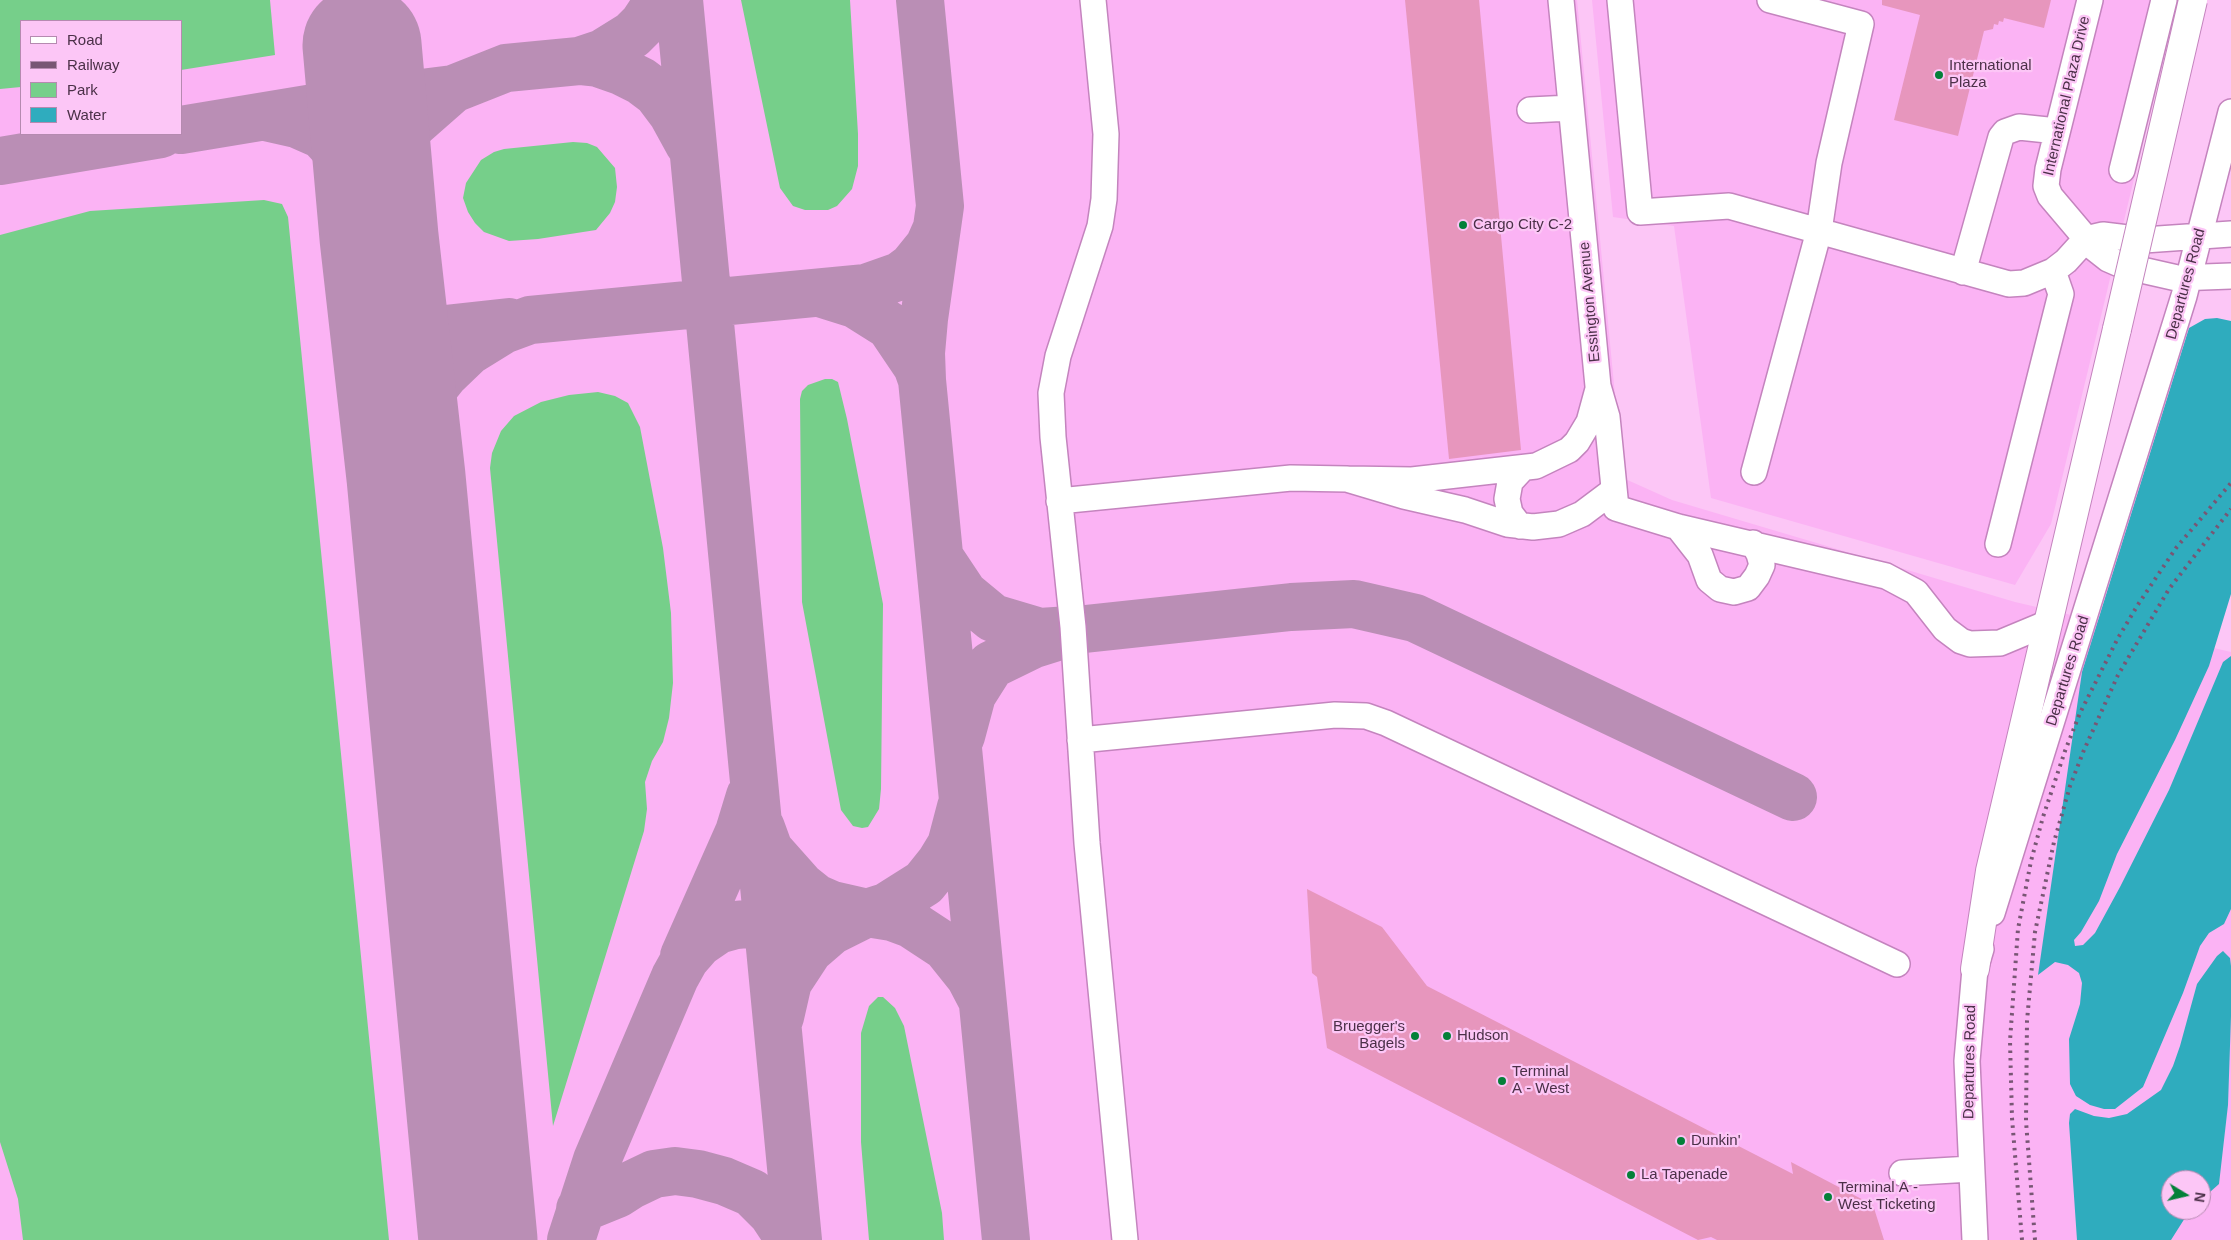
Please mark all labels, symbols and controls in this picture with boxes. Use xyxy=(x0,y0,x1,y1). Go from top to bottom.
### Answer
street label: International Plaza Drive xyxy=(2040,14,2094,178)
legend xyxy=(20,20,182,135)
text: Road xyxy=(67,31,103,48)
text: Railway xyxy=(67,56,120,73)
place label: International Plaza xyxy=(1949,57,2032,92)
marker: International Plaza xyxy=(1933,69,1945,81)
text: Park xyxy=(67,81,98,98)
text: Water xyxy=(67,106,106,123)
place label: Cargo City C-2 xyxy=(1473,216,1572,234)
marker: Cargo City C-2 xyxy=(1457,219,1469,231)
street label: Departures Road xyxy=(2163,227,2209,341)
street label: Essington Avenue xyxy=(1576,241,1604,363)
street label: Departures Road xyxy=(2043,614,2093,728)
street label: Departures Road xyxy=(1960,1005,1980,1119)
place label: Bruegger's Bagels xyxy=(1333,1018,1405,1053)
place label: Hudson xyxy=(1457,1027,1509,1045)
marker: Bruegger's Bagels xyxy=(1409,1030,1421,1042)
marker: Hudson xyxy=(1441,1030,1453,1042)
place label: Terminal A - West xyxy=(1512,1063,1569,1098)
marker: Terminal A - West xyxy=(1496,1075,1508,1087)
place label: Dunkin' xyxy=(1691,1132,1741,1150)
marker: Dunkin' xyxy=(1675,1135,1687,1147)
place label: La Tapenade xyxy=(1641,1166,1728,1184)
marker: La Tapenade xyxy=(1625,1169,1637,1181)
north arrow xyxy=(2161,1170,2211,1220)
place label: Terminal A - West Ticketing xyxy=(1838,1179,1936,1214)
marker: Terminal A - West Ticketing xyxy=(1822,1191,1834,1203)
text: N xyxy=(2191,1191,2209,1203)

